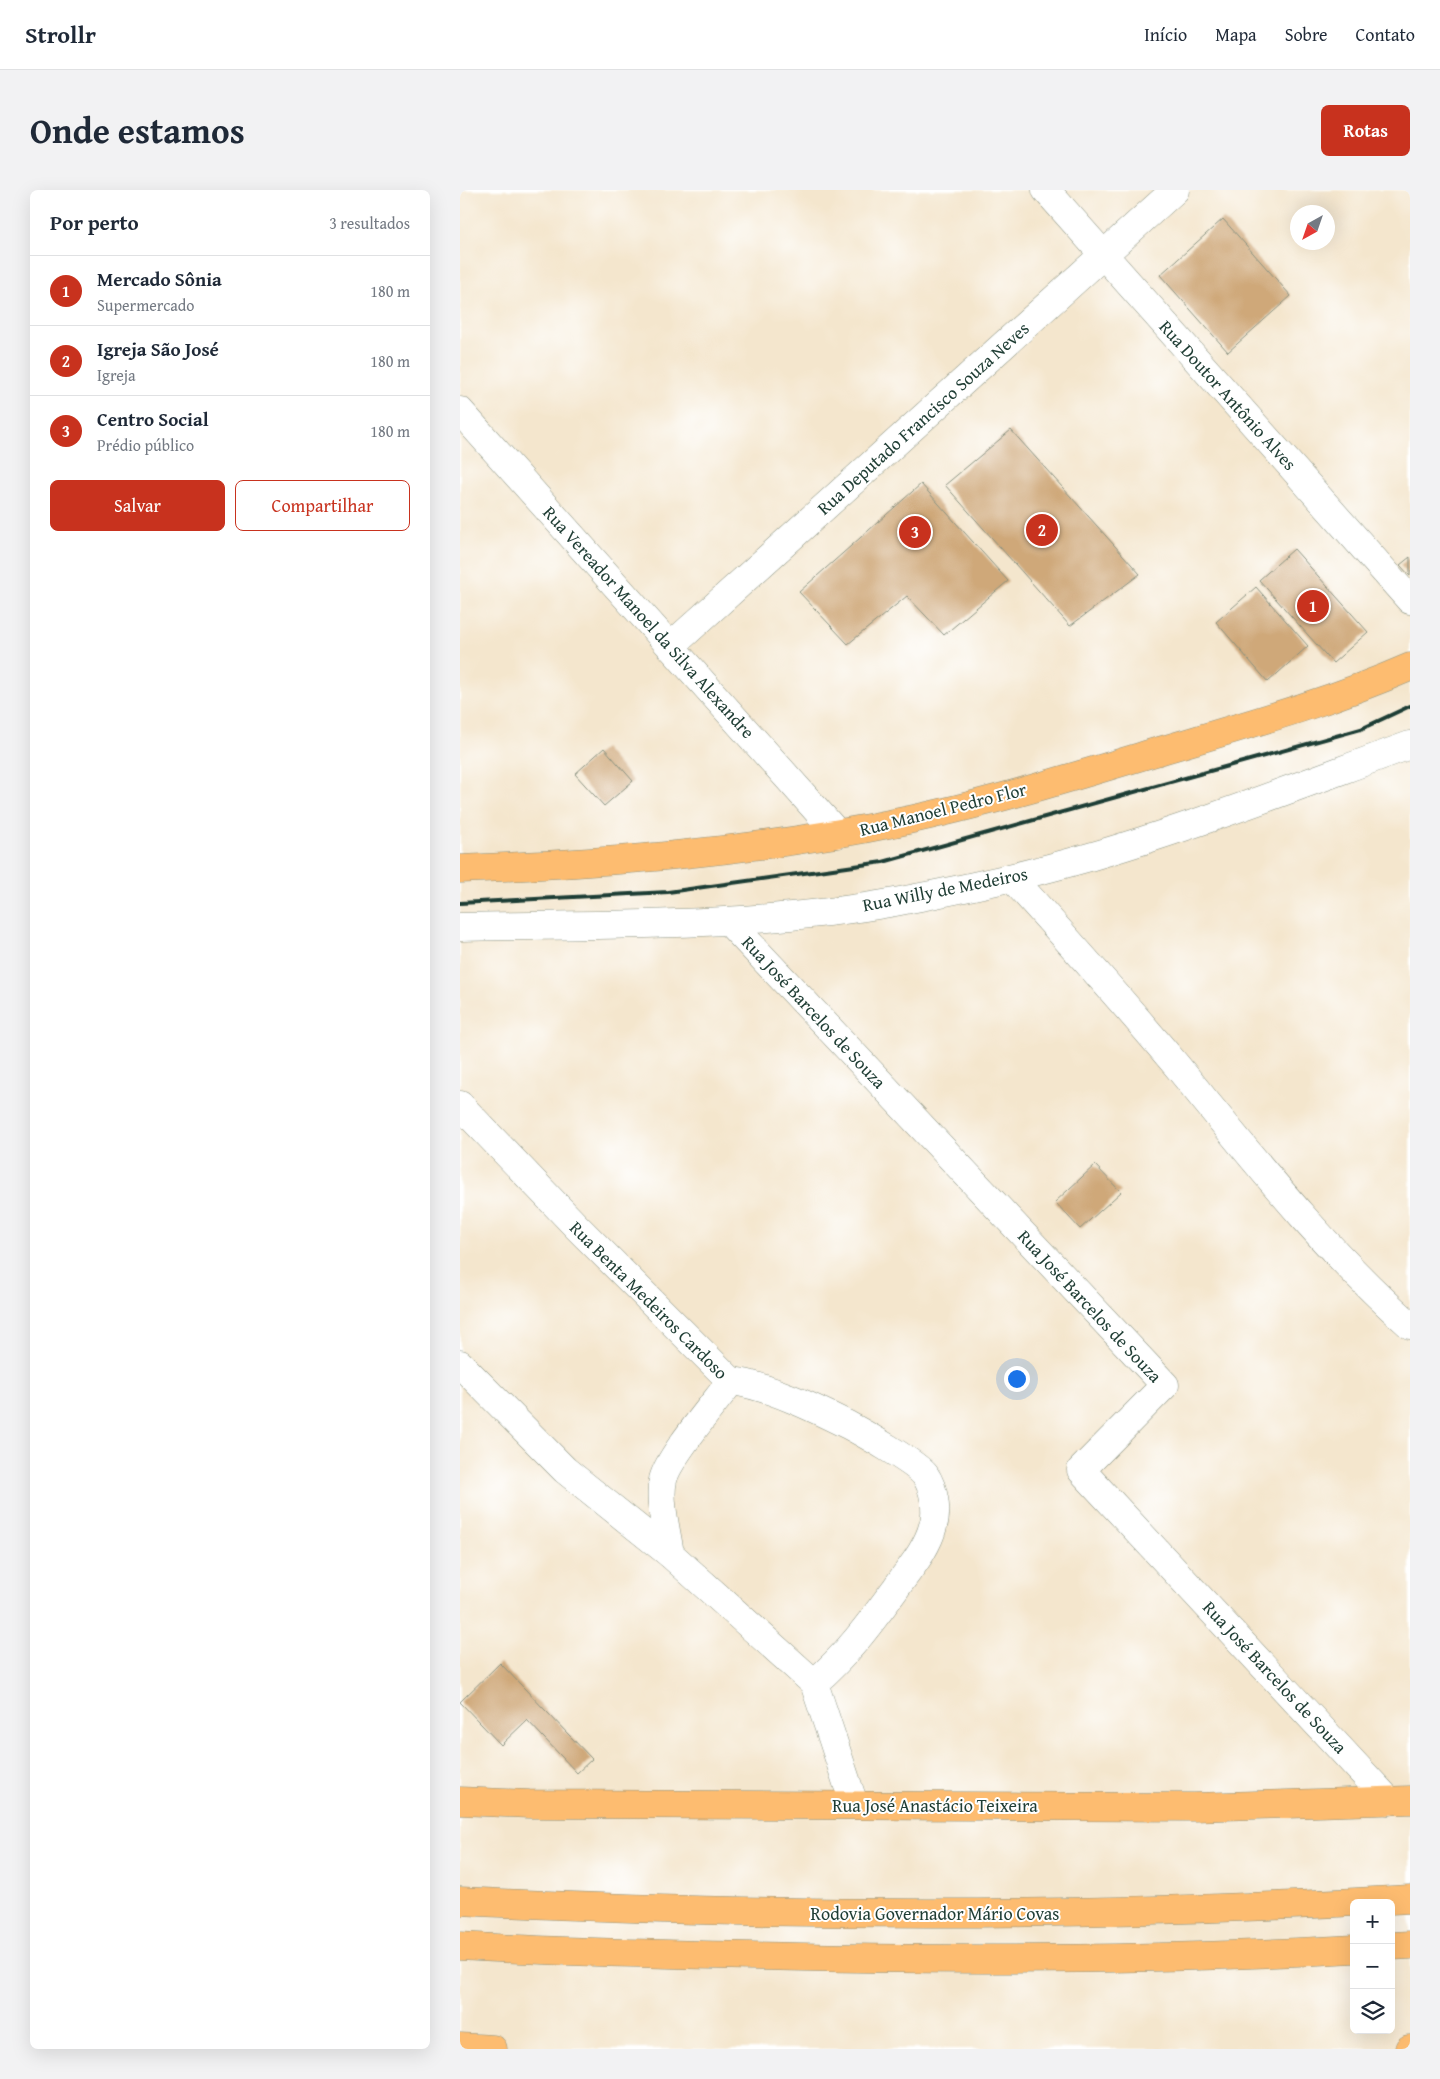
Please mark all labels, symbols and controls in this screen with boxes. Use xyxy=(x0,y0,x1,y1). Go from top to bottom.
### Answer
text: Strollr xyxy=(25,17,96,52)
text: Início xyxy=(1144,21,1187,48)
text: Mapa xyxy=(1215,21,1257,48)
text: Sobre xyxy=(1285,21,1328,48)
text: Contato xyxy=(1356,21,1415,48)
text: Onde estamos xyxy=(30,105,245,156)
button: Rotas xyxy=(1321,105,1410,156)
north arrow xyxy=(1290,205,1335,250)
text: Por perto xyxy=(50,207,139,238)
text: 3 resultados xyxy=(329,211,410,235)
text: Mercado Sônia xyxy=(97,265,222,293)
text: 1 xyxy=(62,279,70,303)
text: 180 m xyxy=(370,279,410,303)
text: Supermercado xyxy=(97,293,195,317)
street label: Rua Doutor Antônio Alves xyxy=(1153,314,1303,476)
street label: Rua Deputado Francisco Souza Neves xyxy=(811,315,1035,521)
text: Igreja São José xyxy=(97,335,219,363)
text: 2 xyxy=(62,349,70,373)
text: 180 m xyxy=(370,349,410,373)
text: Igreja xyxy=(97,363,136,387)
text: Centro Social xyxy=(97,405,209,433)
text: 3 xyxy=(62,419,70,443)
text: 180 m xyxy=(370,419,410,443)
text: Prédio público xyxy=(97,433,194,457)
button: Salvar xyxy=(50,480,225,531)
button: Compartilhar xyxy=(235,480,410,531)
street label: Rua Vereador Manoel da Silva Alexandre xyxy=(537,500,761,744)
pin: 2 xyxy=(1026,511,1058,549)
pin: 3 xyxy=(899,513,931,551)
pin: 1 xyxy=(1297,587,1329,625)
street label: Rua Manoel Pedro Flor xyxy=(857,775,1030,843)
street label: Rua Willy de Medeiros xyxy=(860,860,1030,918)
street label: Rua José Barcelos de Souza xyxy=(736,929,893,1095)
street label: Rua Benta Medeiros Cardoso xyxy=(564,1215,734,1385)
street label: Rua José Barcelos de Souza xyxy=(1012,1223,1169,1389)
your location xyxy=(1004,1366,1030,1392)
street label: Rua José Barcelos de Souza xyxy=(1197,1594,1354,1760)
street label: Rua José Anastácio Teixeira xyxy=(832,1792,1038,1819)
map controls xyxy=(1350,1899,1395,2034)
button: + xyxy=(1350,1899,1395,1944)
street label: Rodovia Governador Mário Covas xyxy=(811,1900,1059,1927)
button: − xyxy=(1350,1944,1395,1989)
button: layers xyxy=(1350,1989,1395,2034)

